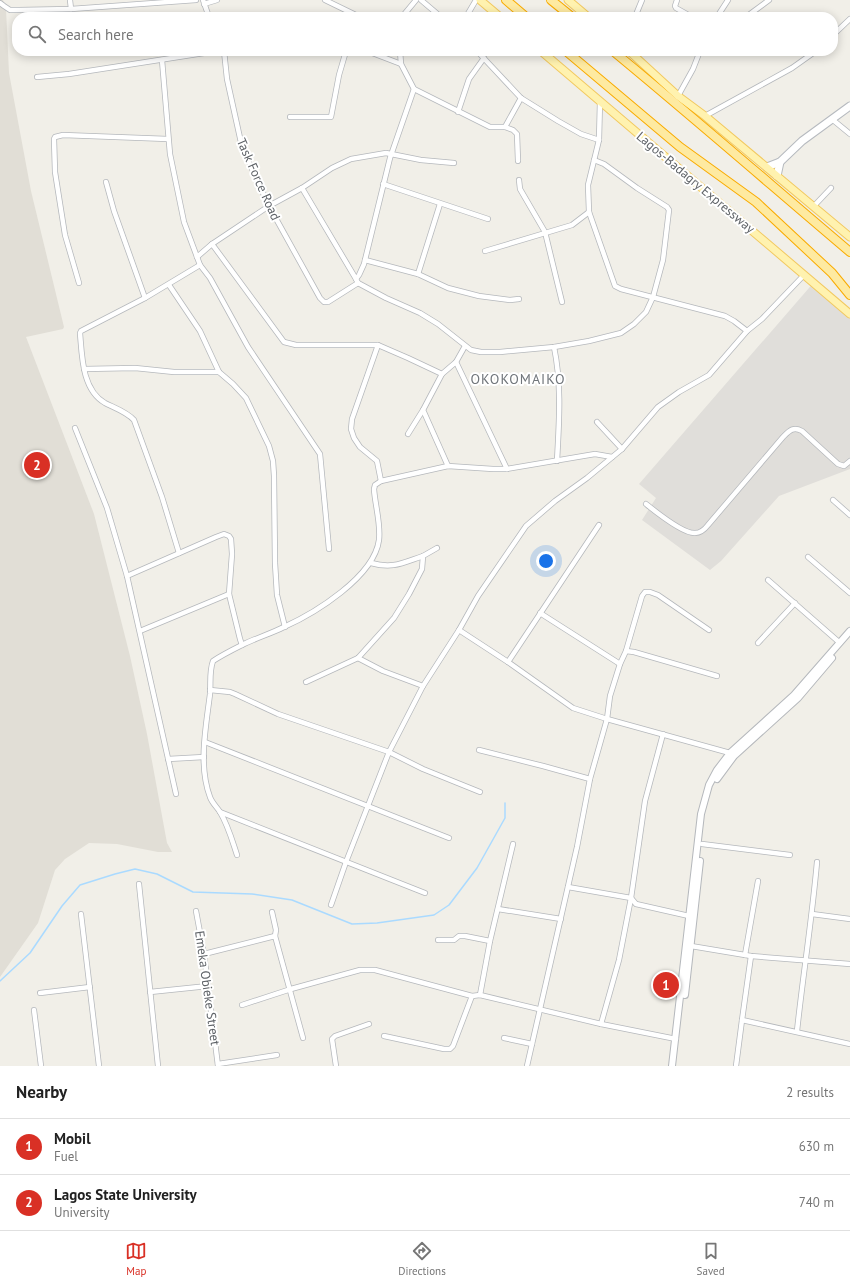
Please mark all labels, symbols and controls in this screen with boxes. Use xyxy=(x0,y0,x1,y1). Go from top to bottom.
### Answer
search box xyxy=(12,12,838,56)
icon: search xyxy=(26,23,48,45)
text: Search here xyxy=(58,25,134,44)
street label: Lagos-Badagry Expressway xyxy=(633,128,758,237)
street label: Task Force Road xyxy=(233,135,284,223)
district label: OKOKOMAIKO xyxy=(470,370,566,388)
pin: 2 xyxy=(24,450,50,480)
your location xyxy=(536,551,556,571)
street label: Emeka Obieke Street xyxy=(191,930,224,1047)
pin: 1 xyxy=(653,970,679,1000)
text: Nearby xyxy=(16,1081,67,1103)
text: 2 results xyxy=(786,1084,834,1101)
text: Mobil xyxy=(54,1129,91,1148)
text: 1 xyxy=(25,1138,33,1155)
text: 630 m xyxy=(799,1138,834,1155)
text: Fuel xyxy=(54,1148,78,1165)
text: Lagos State University xyxy=(54,1185,197,1204)
text: 2 xyxy=(25,1194,33,1211)
text: 740 m xyxy=(799,1194,834,1211)
text: University xyxy=(54,1204,110,1221)
tab: Map xyxy=(125,1240,147,1278)
tab: Directions xyxy=(398,1240,446,1278)
tab: Saved xyxy=(697,1240,725,1278)

